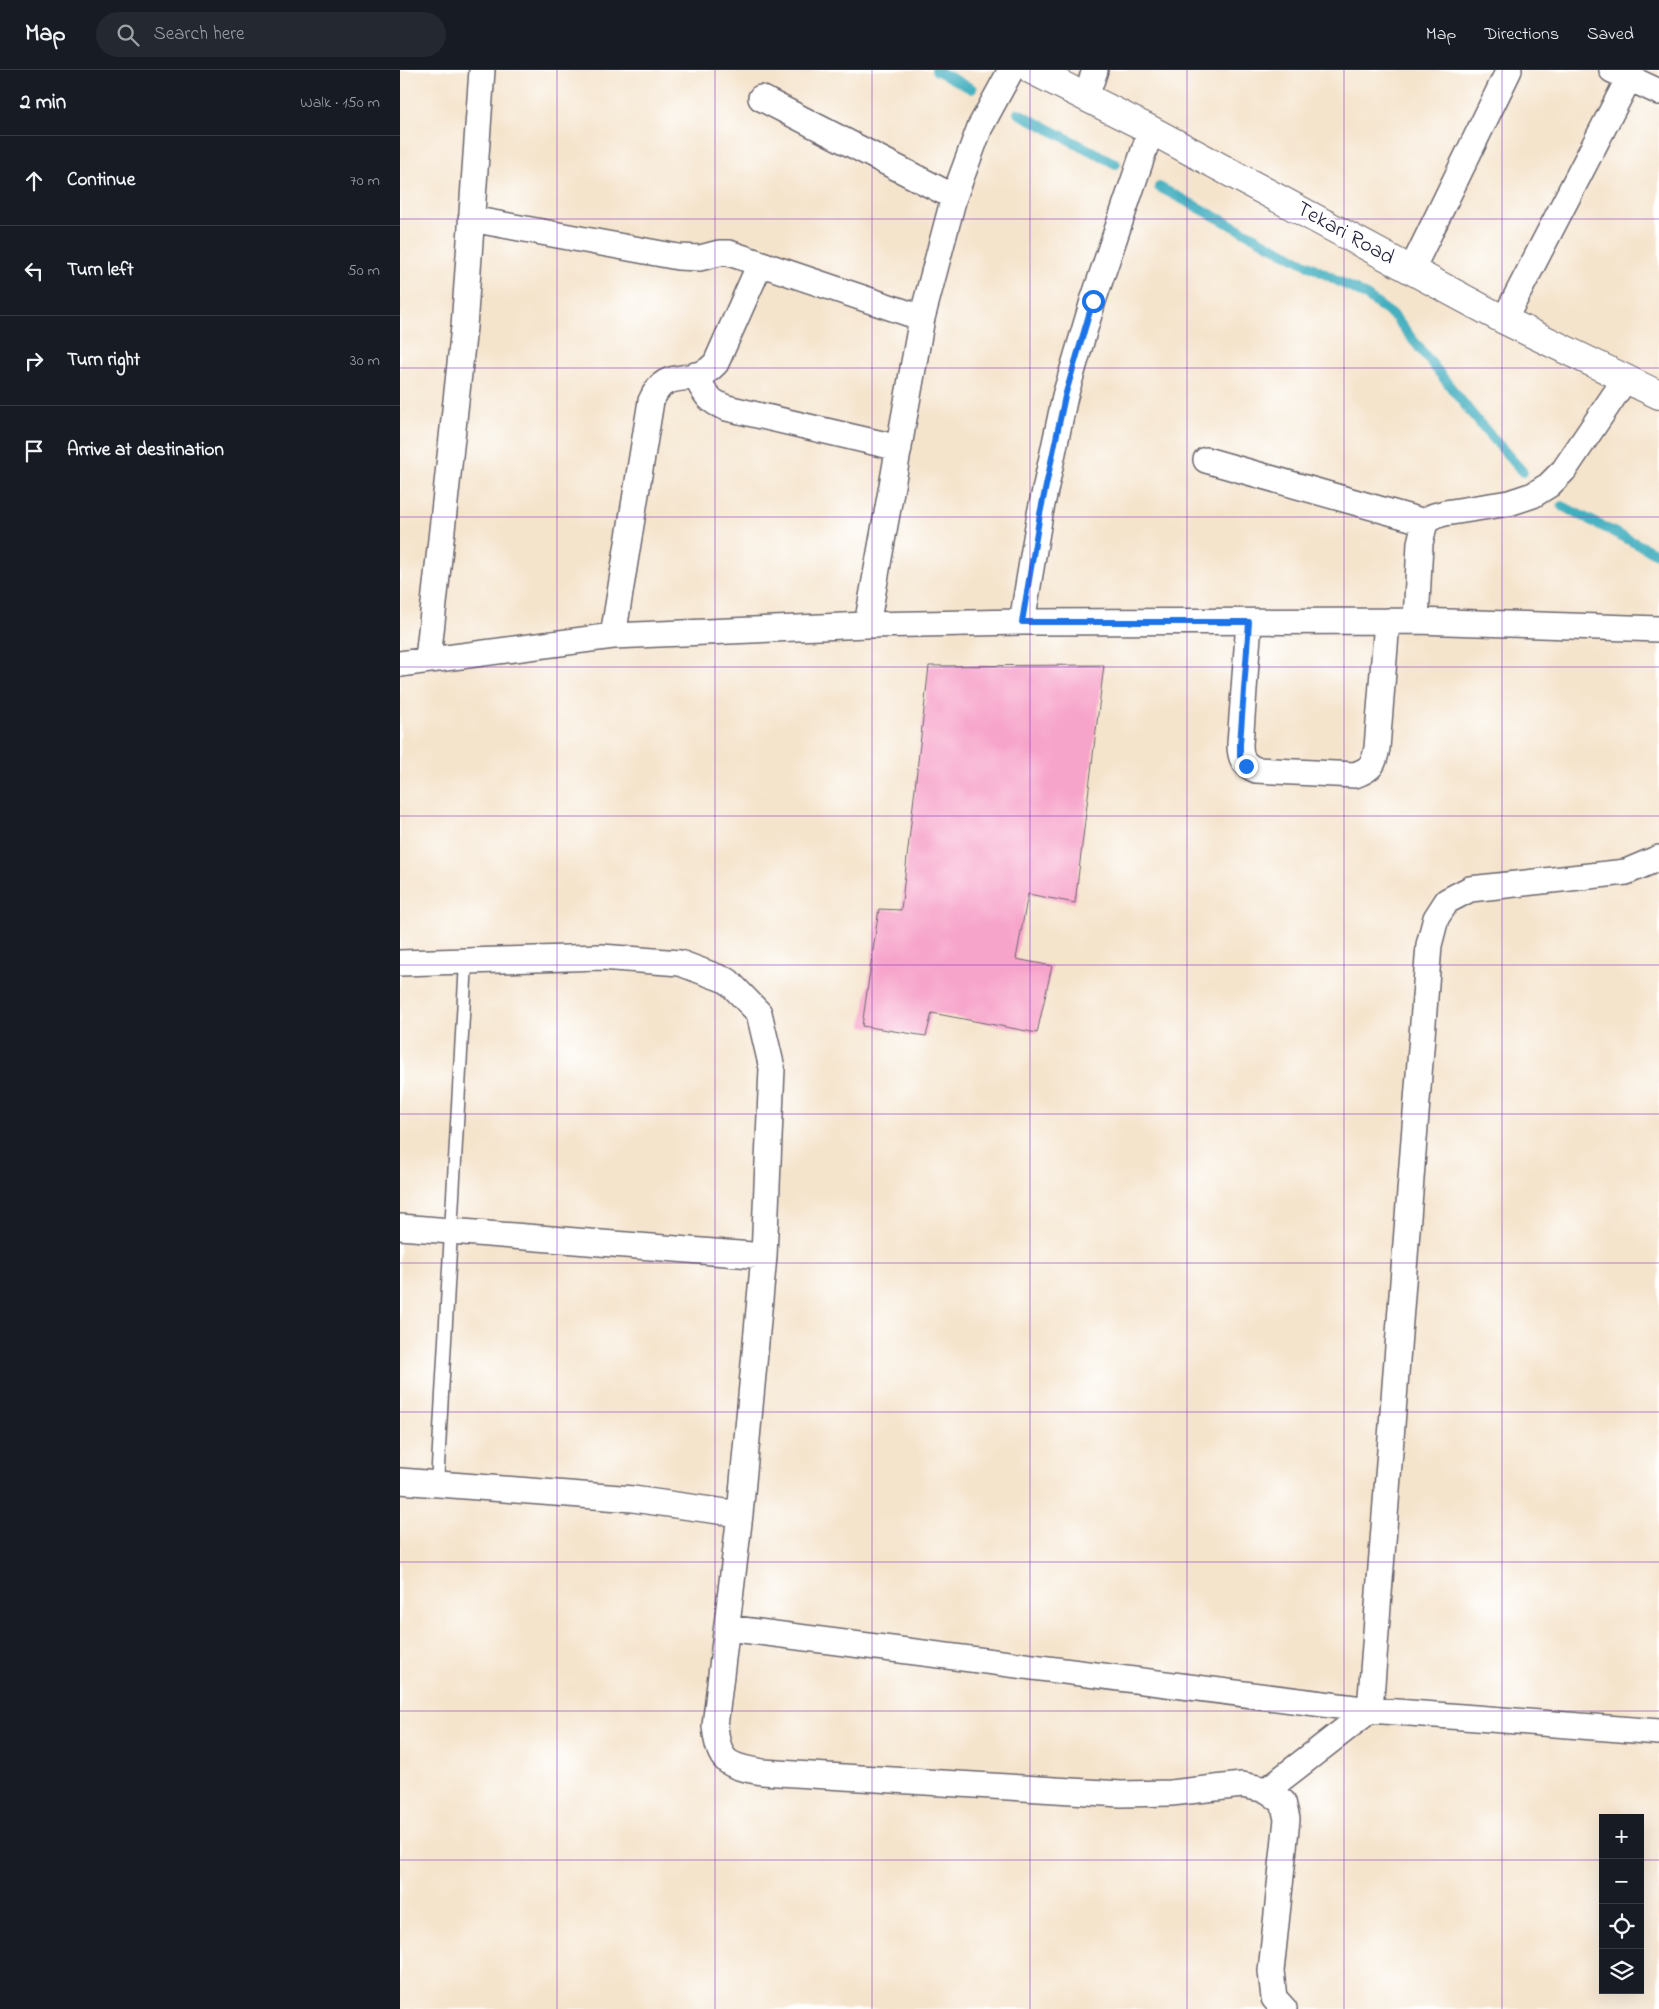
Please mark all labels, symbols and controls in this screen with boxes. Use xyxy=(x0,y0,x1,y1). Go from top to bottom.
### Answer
search box xyxy=(96,12,446,57)
text: Map xyxy=(25,17,66,52)
icon: search xyxy=(114,21,142,49)
text: Search here xyxy=(154,21,245,48)
text: Map xyxy=(1426,22,1456,48)
text: Directions xyxy=(1484,22,1559,48)
text: Saved xyxy=(1587,22,1634,48)
text: 2 min xyxy=(20,88,66,118)
text: Walk · 150 m xyxy=(300,91,380,115)
icon: ahead xyxy=(20,167,48,195)
text: Continue xyxy=(67,167,135,194)
text: 70 m xyxy=(350,169,380,193)
street label: Tekari Road xyxy=(1290,194,1400,274)
icon: left xyxy=(20,257,48,285)
text: Turn left xyxy=(67,257,134,284)
text: 50 m xyxy=(348,259,380,283)
route start xyxy=(1082,290,1105,313)
icon: right xyxy=(20,347,48,375)
text: Turn right xyxy=(67,347,140,374)
text: 30 m xyxy=(350,349,380,373)
icon: arrive xyxy=(20,437,48,465)
text: Arrive at destination xyxy=(67,437,224,464)
route end xyxy=(1235,755,1258,778)
map controls xyxy=(1599,1814,1644,1994)
button: + xyxy=(1599,1814,1644,1859)
button: − xyxy=(1599,1859,1644,1904)
button: locate xyxy=(1599,1904,1644,1949)
button: layers xyxy=(1599,1949,1644,1994)

